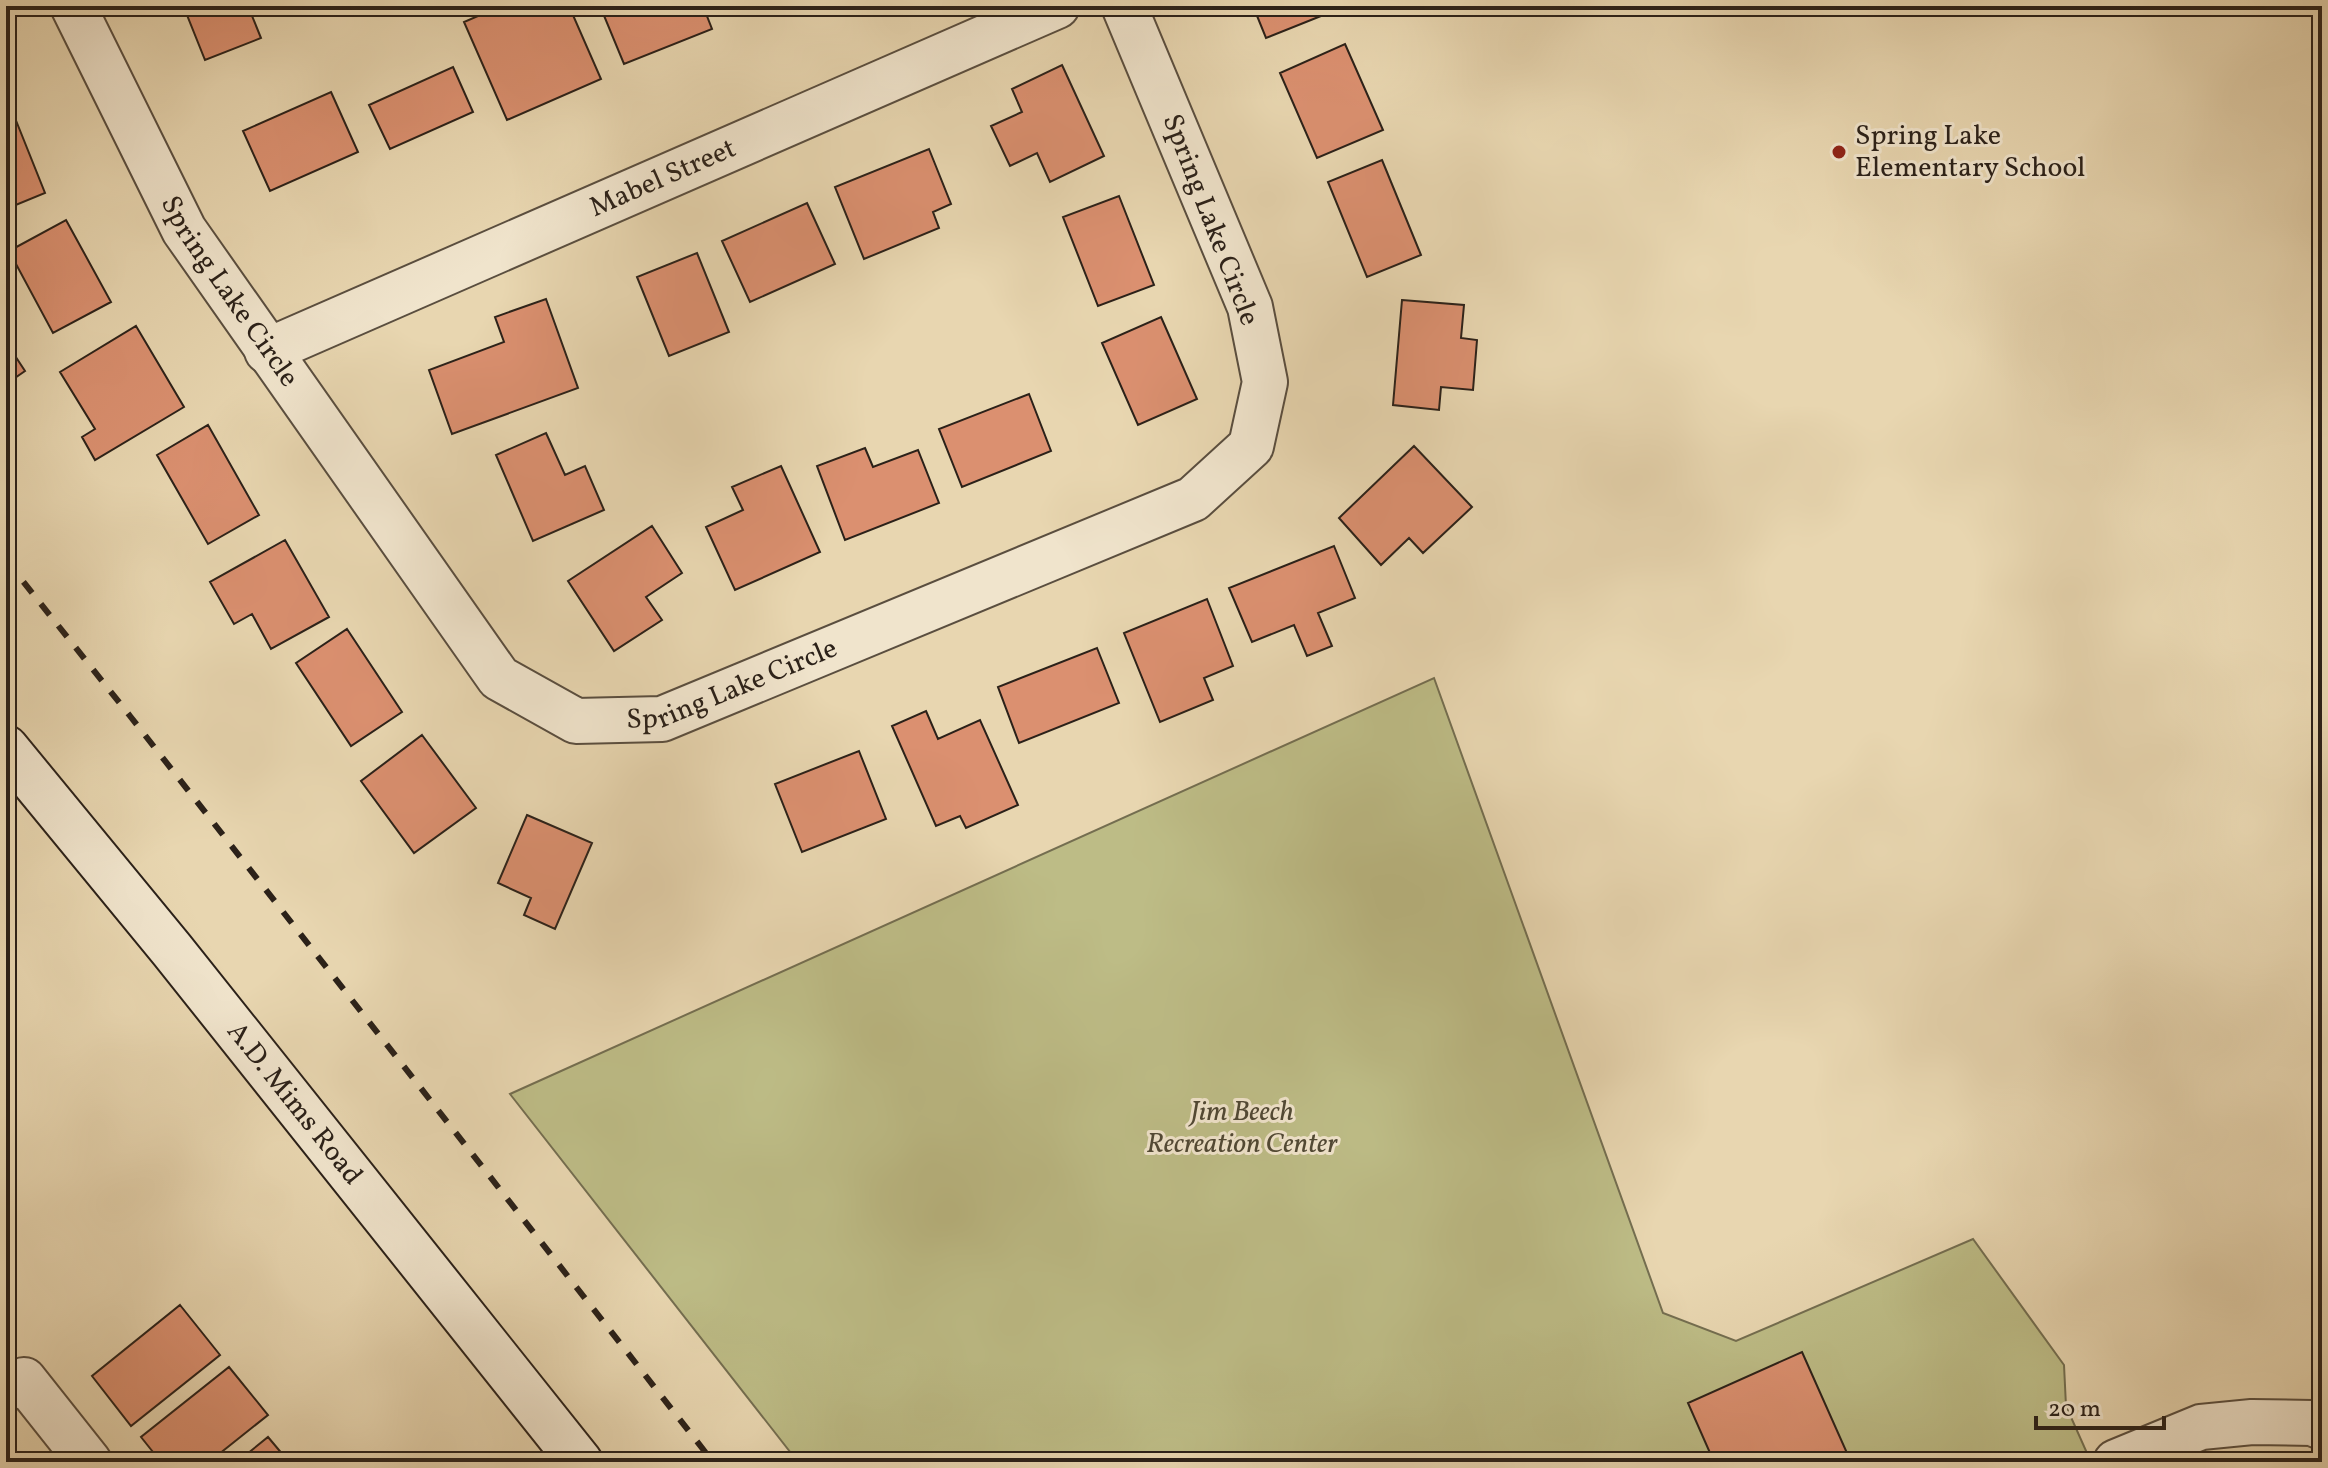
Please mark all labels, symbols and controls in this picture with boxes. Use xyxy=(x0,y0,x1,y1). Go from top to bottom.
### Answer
street label: Spring Lake Circle xyxy=(1152,109,1268,331)
place label: Spring Lake Elementary School xyxy=(1855,117,2086,188)
street label: Mabel Street xyxy=(584,129,742,227)
marker: Spring Lake Elementary School xyxy=(1830,143,1848,161)
street label: Spring Lake Circle xyxy=(151,189,308,395)
street label: Spring Lake Circle xyxy=(626,629,843,739)
street label: A.D. Mims Road xyxy=(217,1014,372,1194)
park label: Jim Beech Recreation Center xyxy=(1146,1093,1338,1164)
scale bar xyxy=(2036,1380,2164,1430)
text: 20 m xyxy=(2048,1393,2101,1427)

